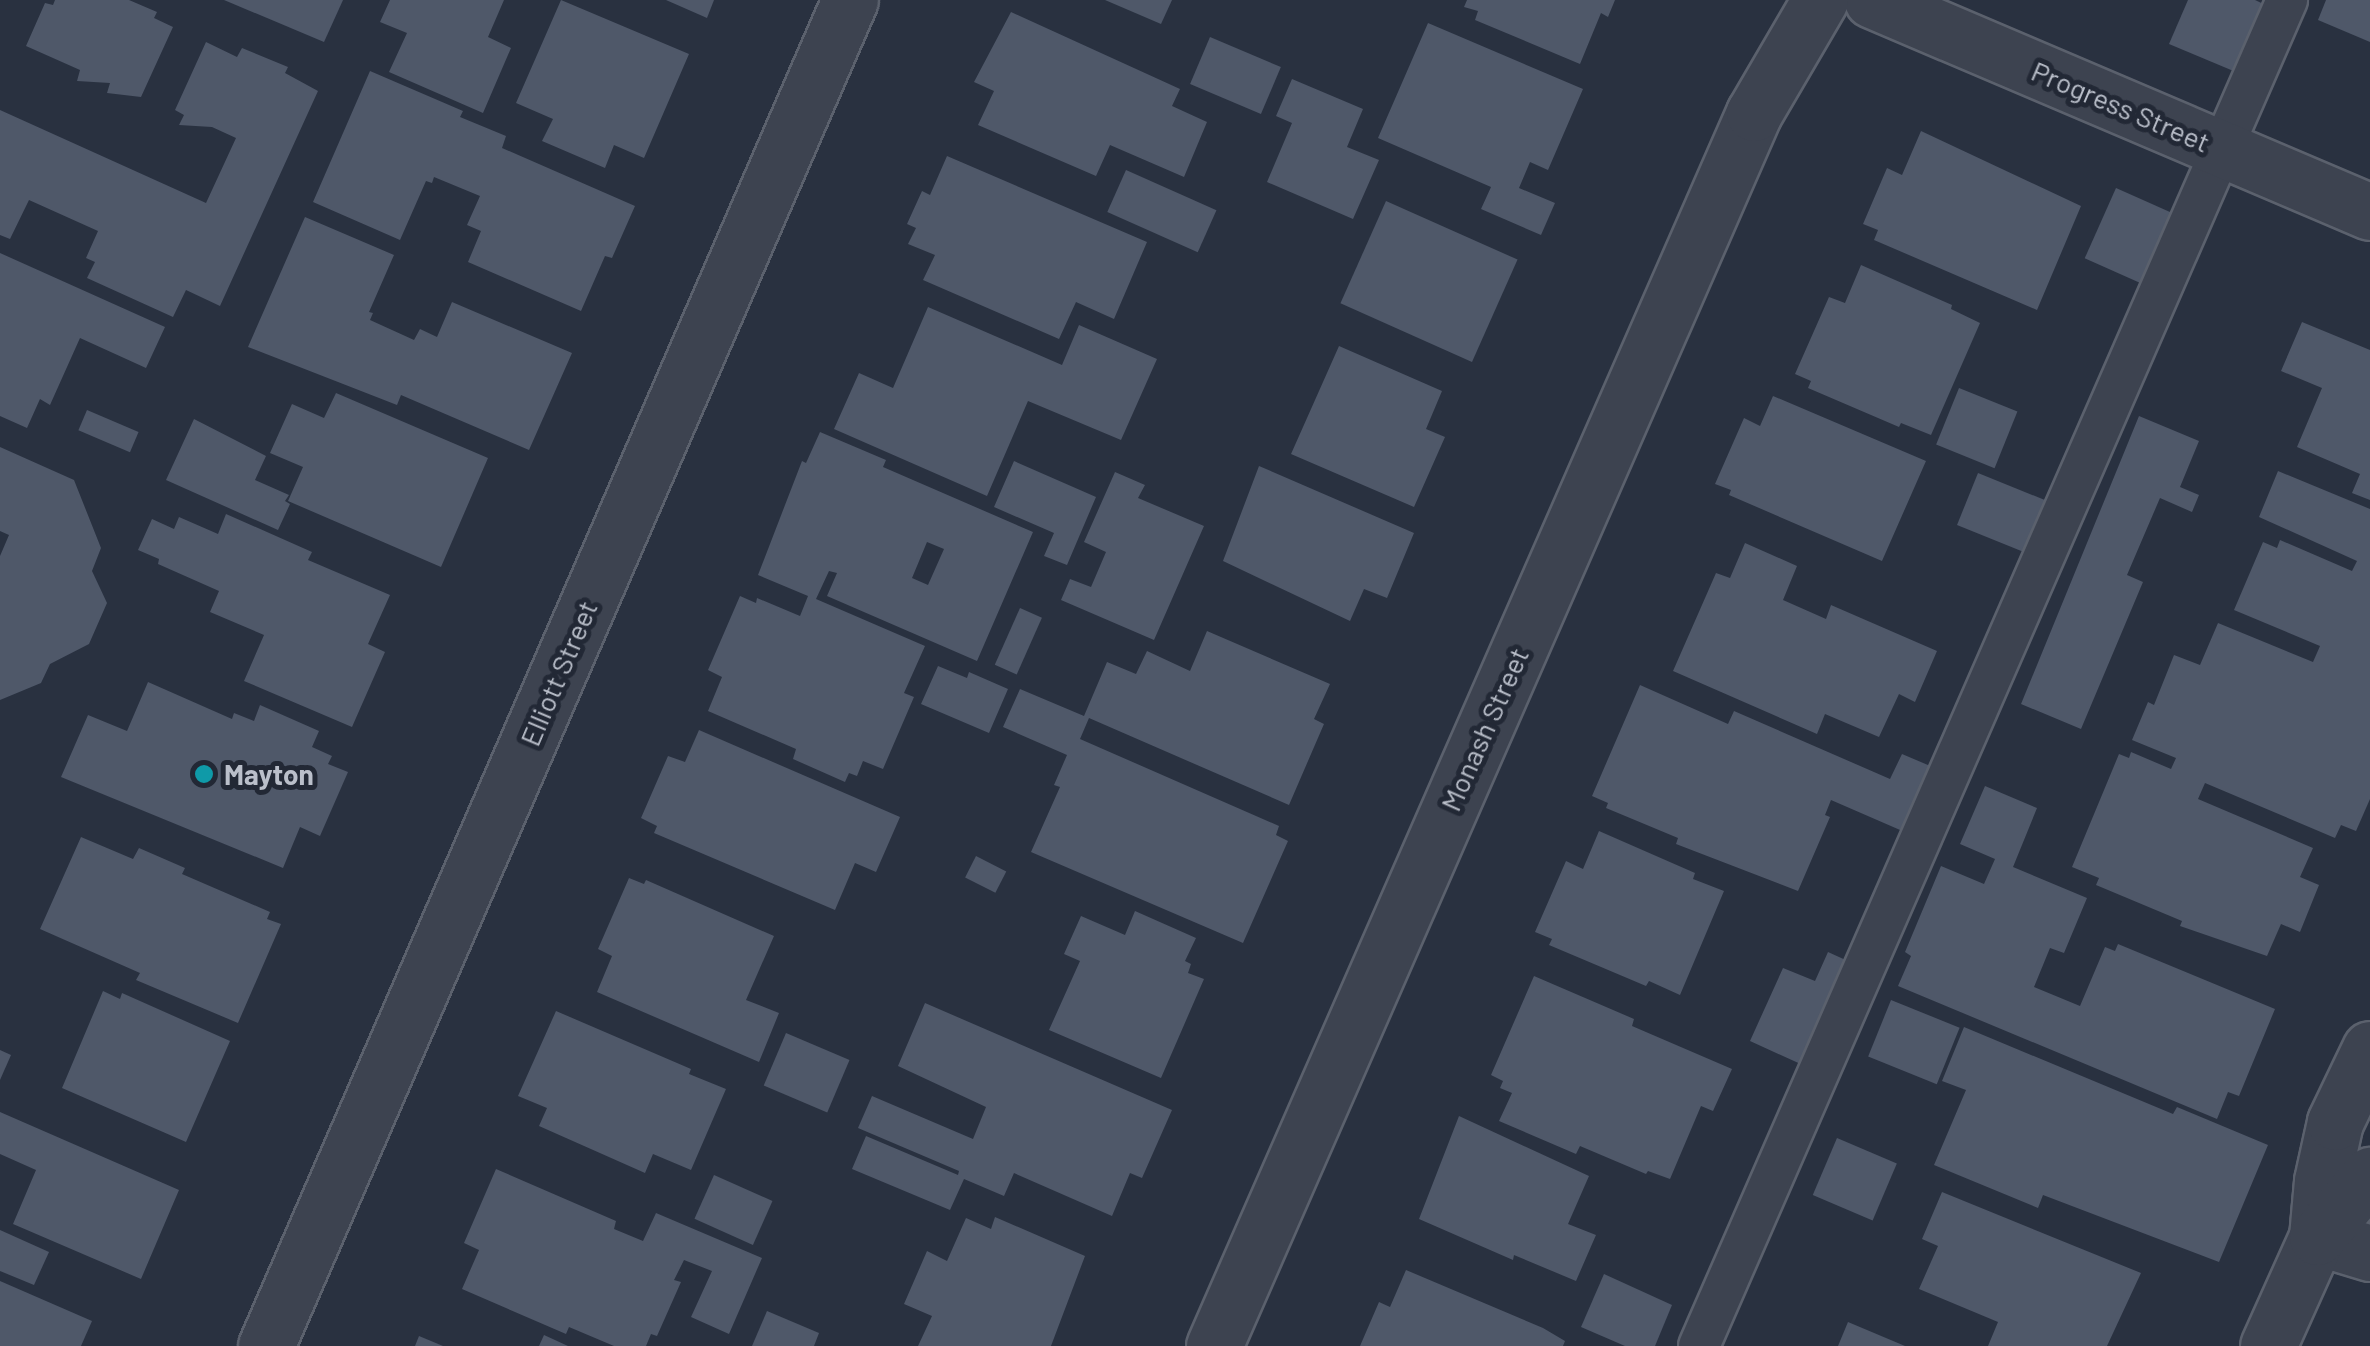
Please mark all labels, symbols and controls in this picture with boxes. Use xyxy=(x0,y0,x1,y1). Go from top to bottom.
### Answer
street label: Progress Street xyxy=(2027,53,2215,159)
street label: Elliott Street xyxy=(512,595,604,751)
street label: Monash Street xyxy=(1433,642,1535,816)
place label: Mayton xyxy=(224,757,314,791)
marker: Mayton xyxy=(193,763,215,785)

